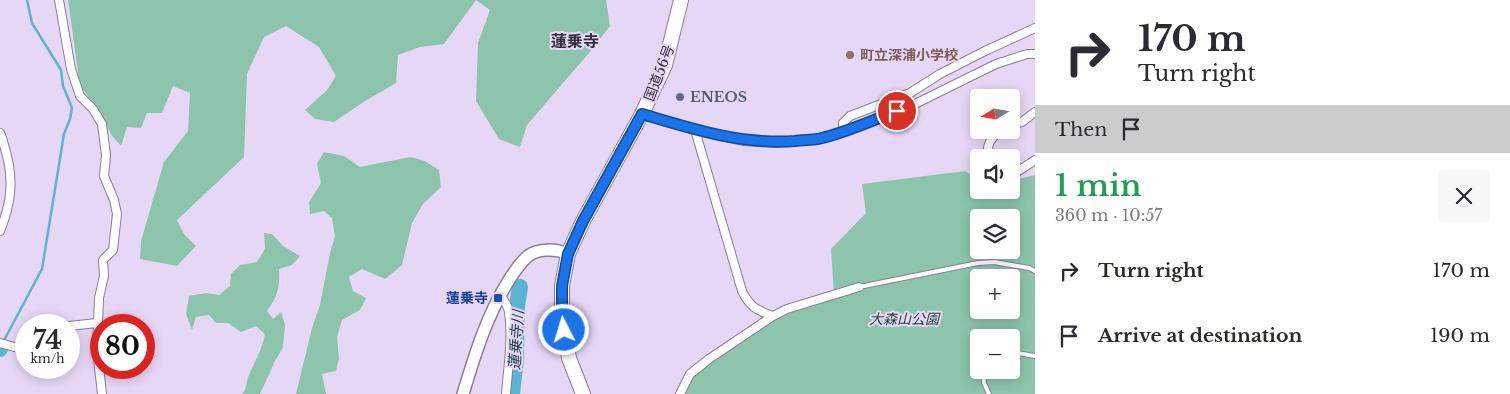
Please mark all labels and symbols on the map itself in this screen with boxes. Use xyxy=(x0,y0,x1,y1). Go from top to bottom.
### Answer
district label: 蓮乗寺 xyxy=(551,31,599,51)
street label: 国道56号 xyxy=(640,42,678,104)
place label: 町立深浦小学校 xyxy=(860,46,958,64)
marker: 町立深浦小学校 xyxy=(844,49,856,61)
place label: ENEOS xyxy=(690,88,747,106)
north arrow xyxy=(970,89,1020,139)
pin xyxy=(876,90,918,132)
marker: ENEOS xyxy=(674,91,686,103)
place label: 蓮乗寺 xyxy=(446,289,488,307)
marker: 蓮乗寺 xyxy=(492,292,504,304)
position arrow xyxy=(537,303,589,355)
water label: 蓮乗寺川 xyxy=(504,307,528,371)
park label: 大森山公園 xyxy=(869,310,941,328)
speed limit sign: 80 xyxy=(90,314,155,379)

